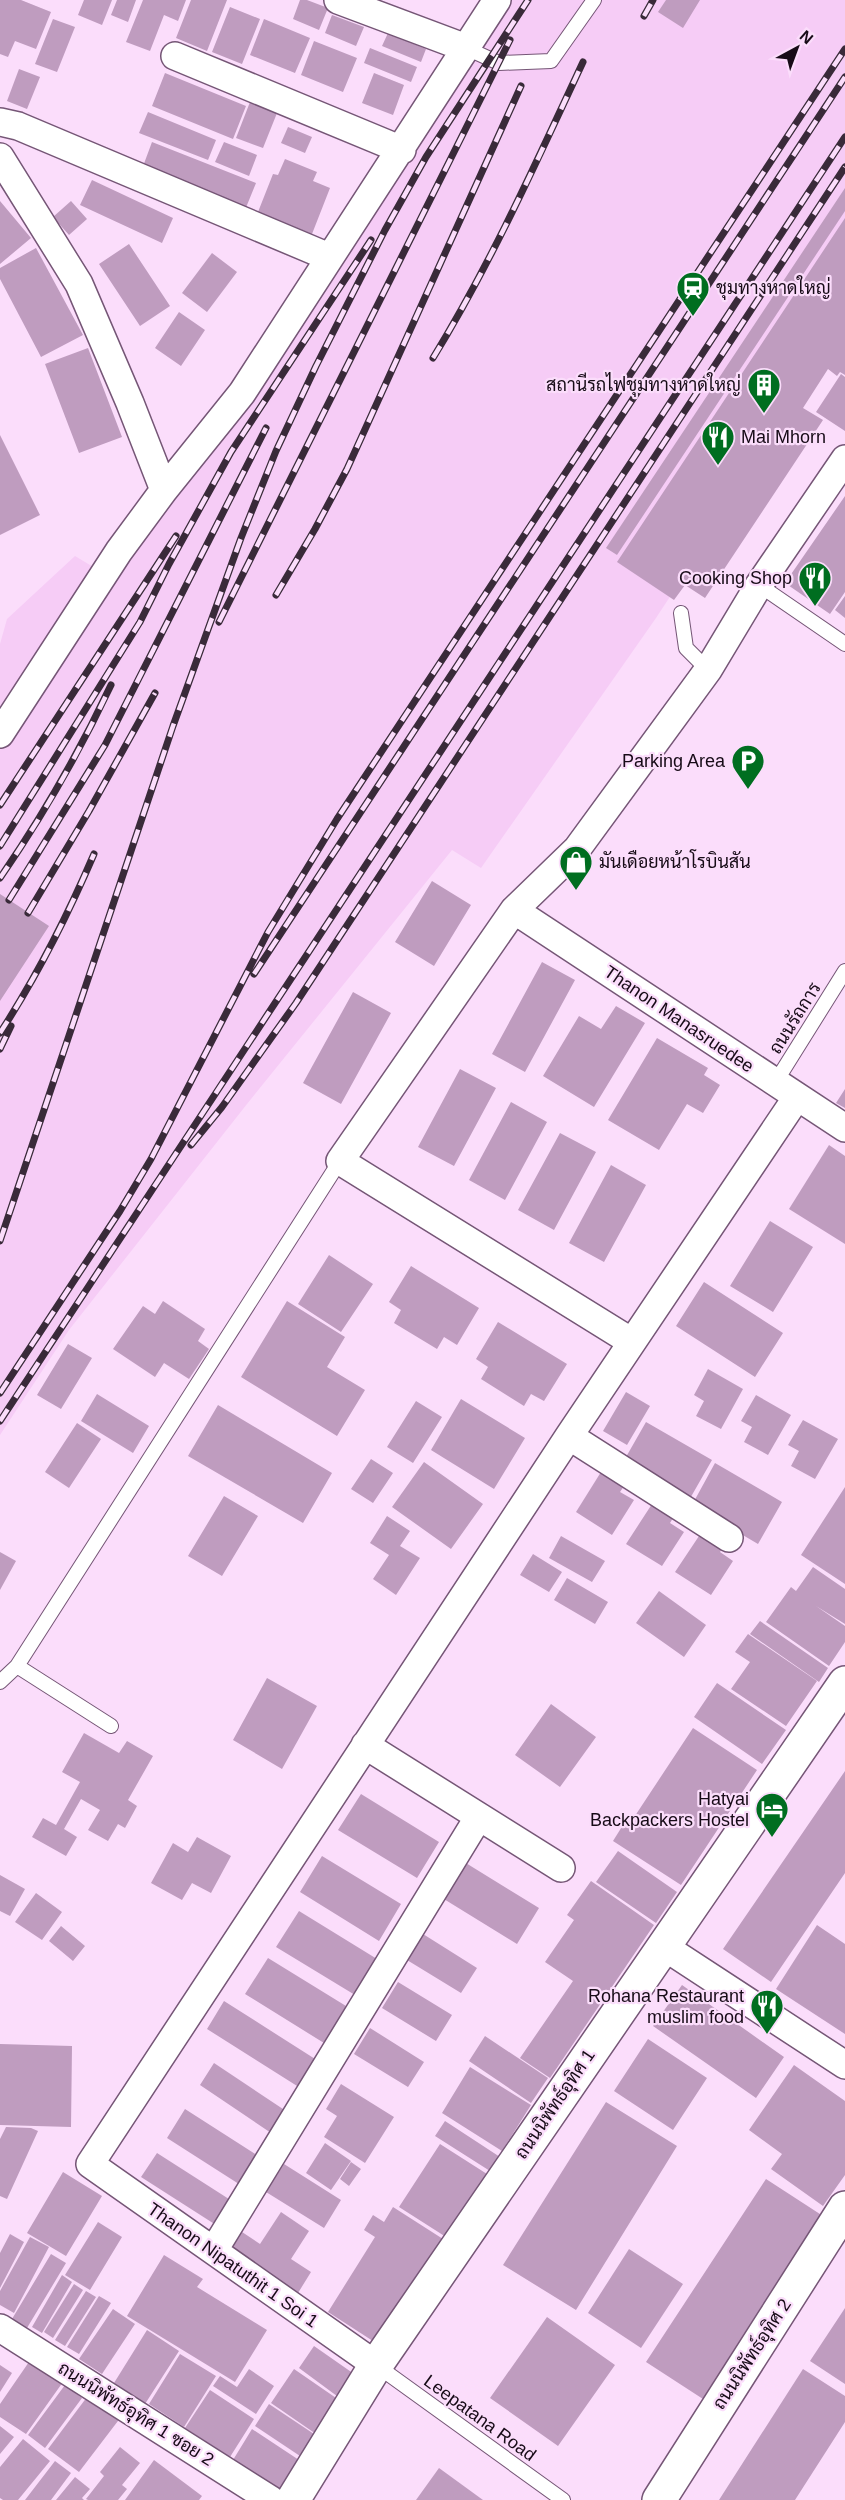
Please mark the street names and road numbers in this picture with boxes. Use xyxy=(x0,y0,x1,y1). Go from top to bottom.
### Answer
street label: Thanon Manasruedee xyxy=(600,961,758,1077)
street label: ถนนรัถการ xyxy=(764,978,825,1057)
street label: ถนนนิพัทธ์อุทิศ 1 xyxy=(509,2044,601,2164)
street label: Thanon Nipatuthit 1 Soi 1 xyxy=(144,2199,322,2331)
street label: ถนนนิพัทธ์อุทิศ 2 xyxy=(706,2293,797,2414)
street label: ถนนนิพัทธ์อุทิศ 1 ซอย 2 xyxy=(53,2355,219,2472)
street label: Leepatana Road xyxy=(420,2371,540,2465)

